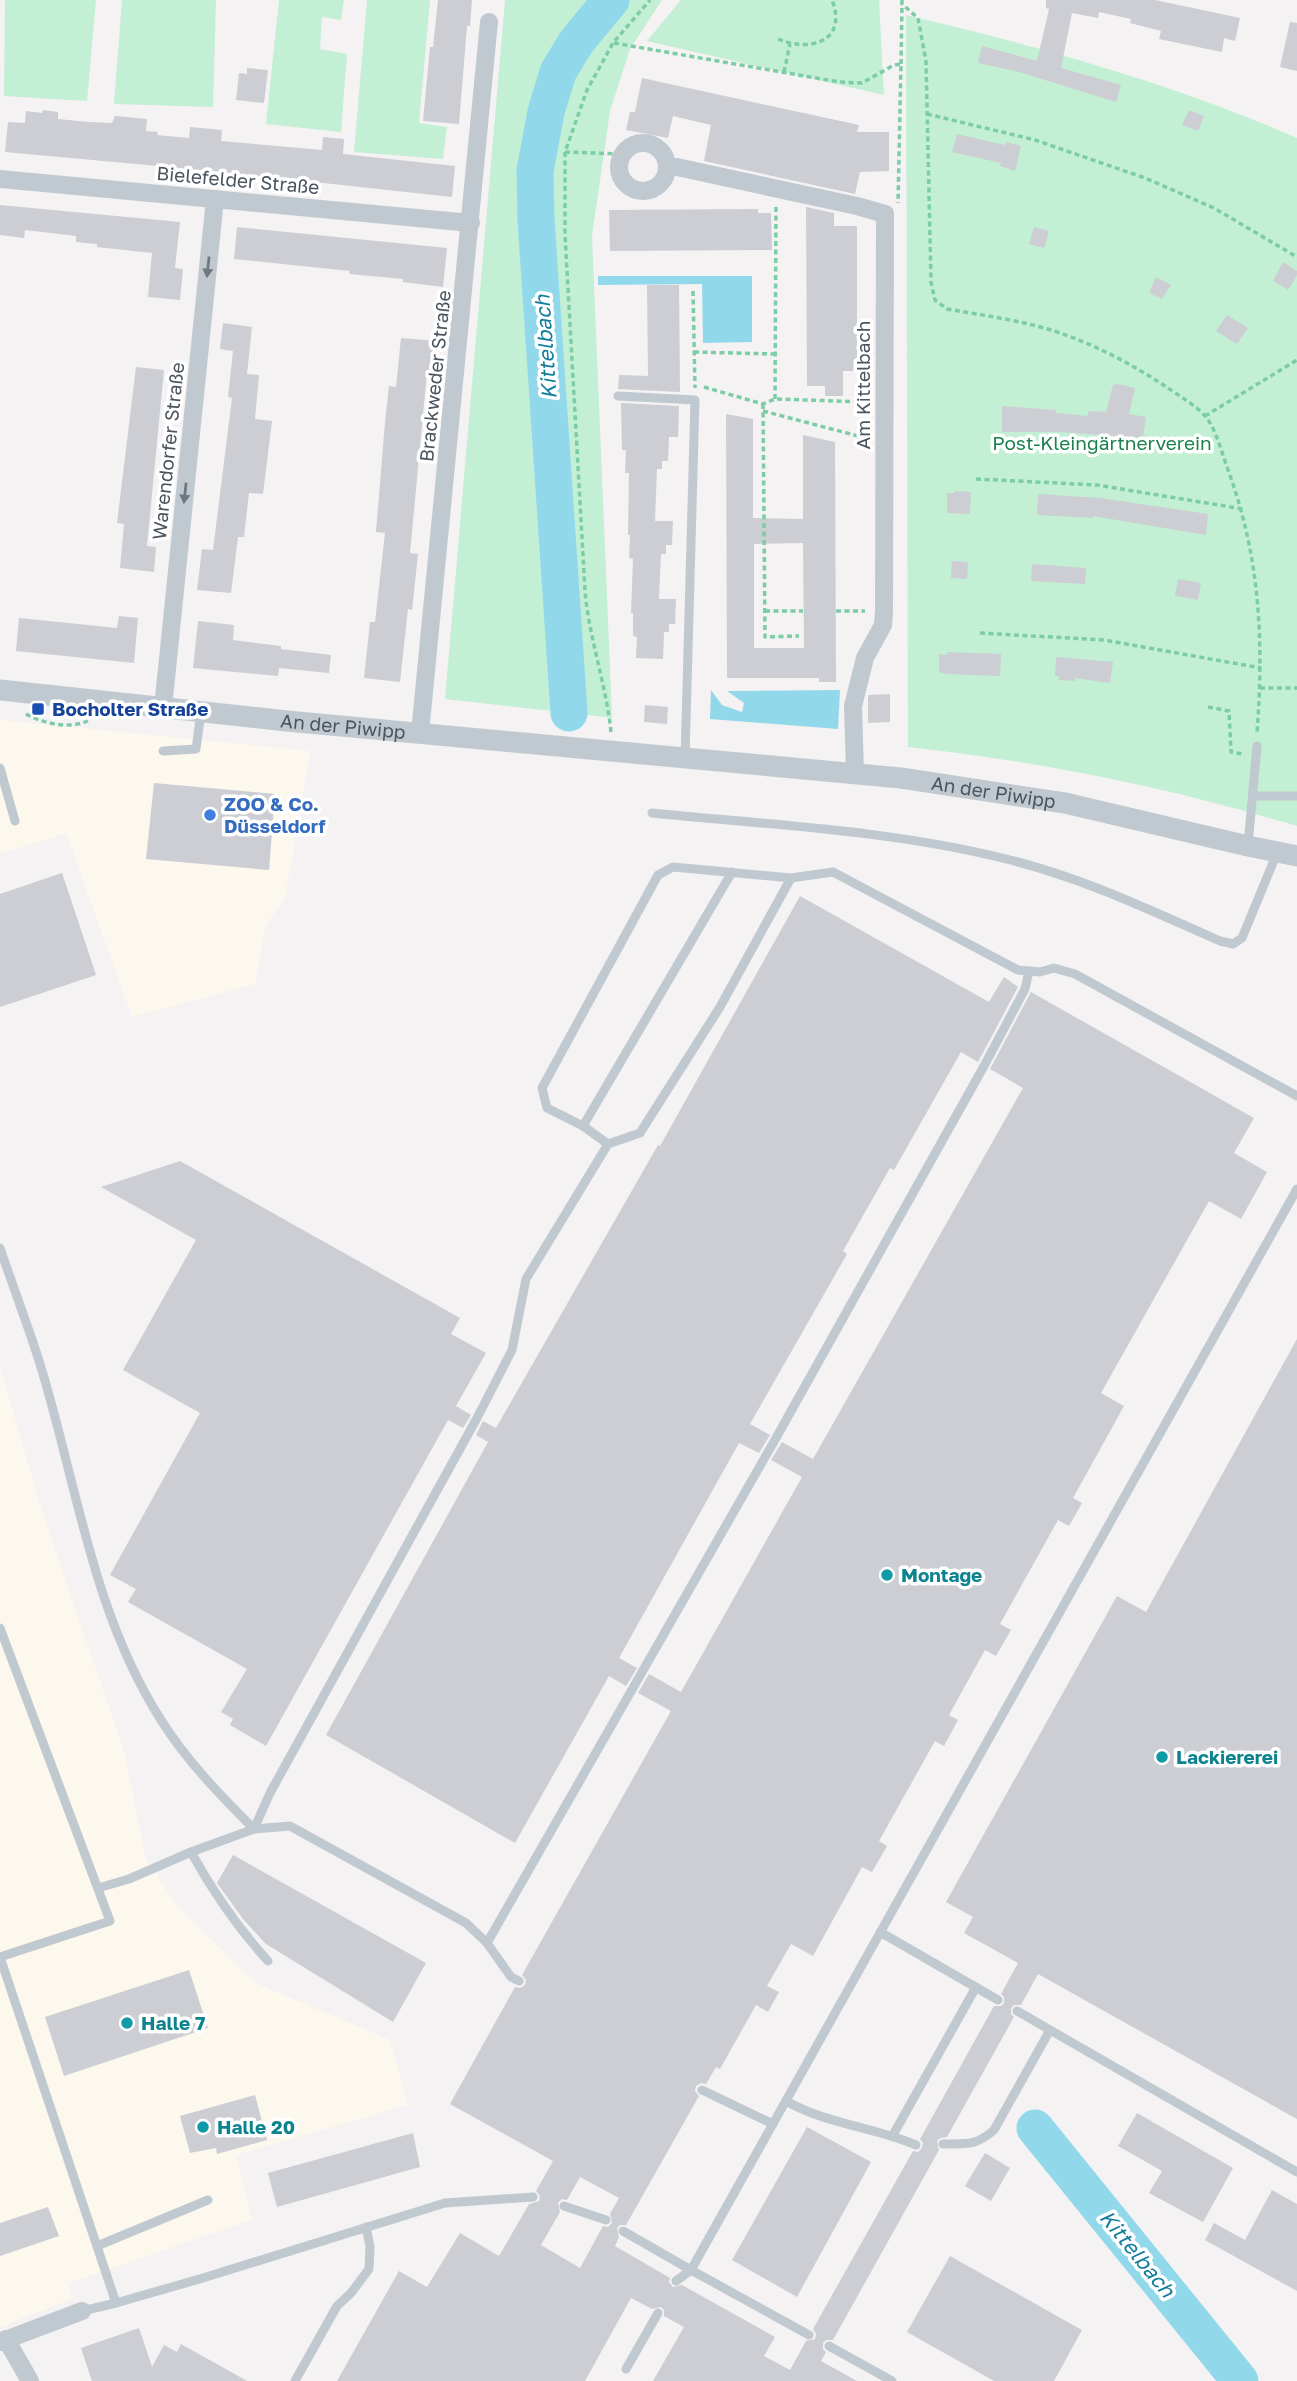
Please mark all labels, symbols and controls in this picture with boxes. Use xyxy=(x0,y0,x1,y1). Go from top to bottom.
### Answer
street label: Bielefelder Straße xyxy=(156,161,320,198)
one-way arrow xyxy=(202,256,213,278)
street label: Brackweder Straße xyxy=(414,289,455,463)
water label: Kittelbach xyxy=(528,293,562,400)
street label: Am Kittelbach xyxy=(851,320,874,450)
street label: Warendorfer Straße xyxy=(147,361,188,541)
park label: Post-Kleingärtnerverein xyxy=(992,431,1212,454)
one-way arrow xyxy=(179,482,190,504)
place label: Bocholter Straße xyxy=(52,697,208,720)
marker: Bocholter Straße xyxy=(30,701,46,717)
street label: An der Piwipp xyxy=(279,708,407,743)
street label: An der Piwipp xyxy=(930,771,1057,812)
place label: ZOO & Co. Düsseldorf xyxy=(224,792,326,837)
marker: ZOO & Co. Düsseldorf xyxy=(202,807,218,823)
place label: Montage xyxy=(901,1563,982,1586)
marker: Montage xyxy=(879,1567,895,1583)
place label: Lackiererei xyxy=(1176,1745,1278,1768)
marker: Lackiererei xyxy=(1154,1749,1170,1765)
place label: Halle 7 xyxy=(141,2011,205,2034)
marker: Halle 7 xyxy=(119,2015,135,2031)
place label: Halle 20 xyxy=(217,2115,295,2138)
marker: Halle 20 xyxy=(195,2119,211,2135)
water label: Kittelbach xyxy=(1095,2204,1182,2303)

